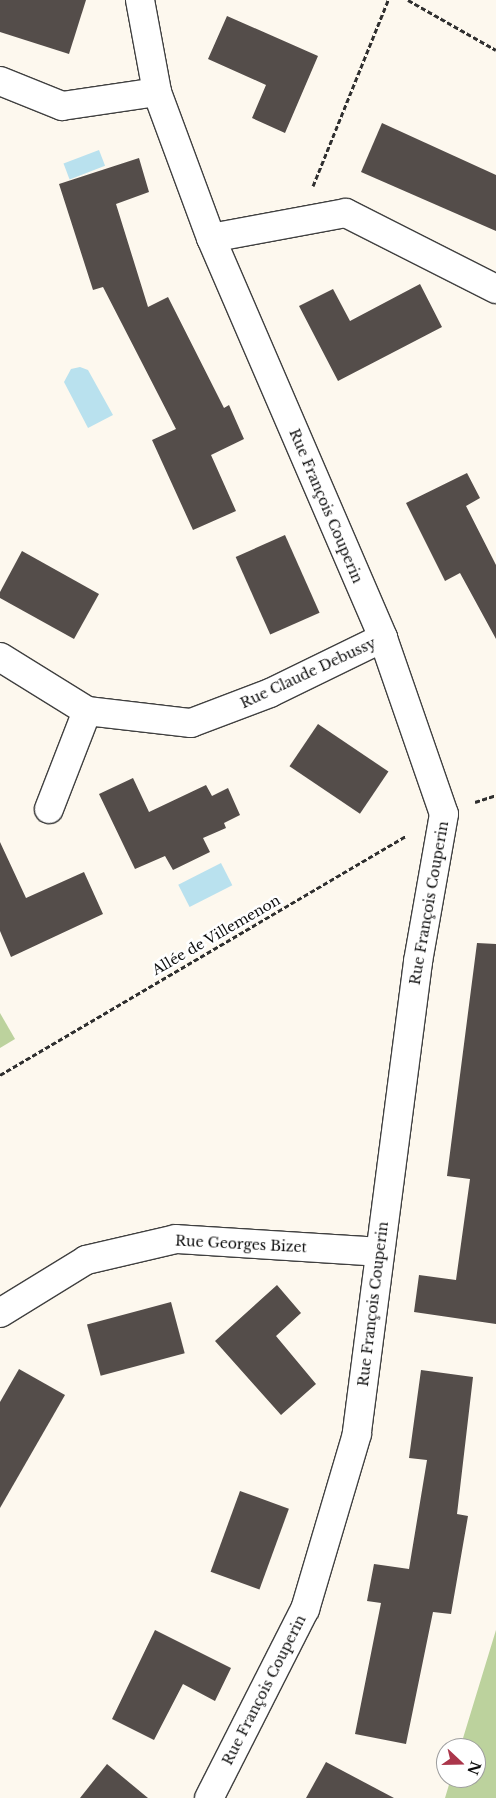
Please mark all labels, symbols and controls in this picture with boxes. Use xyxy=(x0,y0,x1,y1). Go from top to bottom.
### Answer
street label: Rue François Couperin xyxy=(286,426,366,586)
street label: Rue Claude Debussy xyxy=(238,634,378,712)
street label: Rue François Couperin xyxy=(406,820,452,986)
street label: Allée de Villemenon xyxy=(149,891,283,979)
street label: Rue François Couperin xyxy=(355,1221,391,1387)
street label: Rue Georges Bizet xyxy=(175,1232,307,1256)
street label: Rue François Couperin xyxy=(219,1612,309,1768)
north arrow xyxy=(436,1738,486,1788)
text: N xyxy=(463,1759,485,1777)

